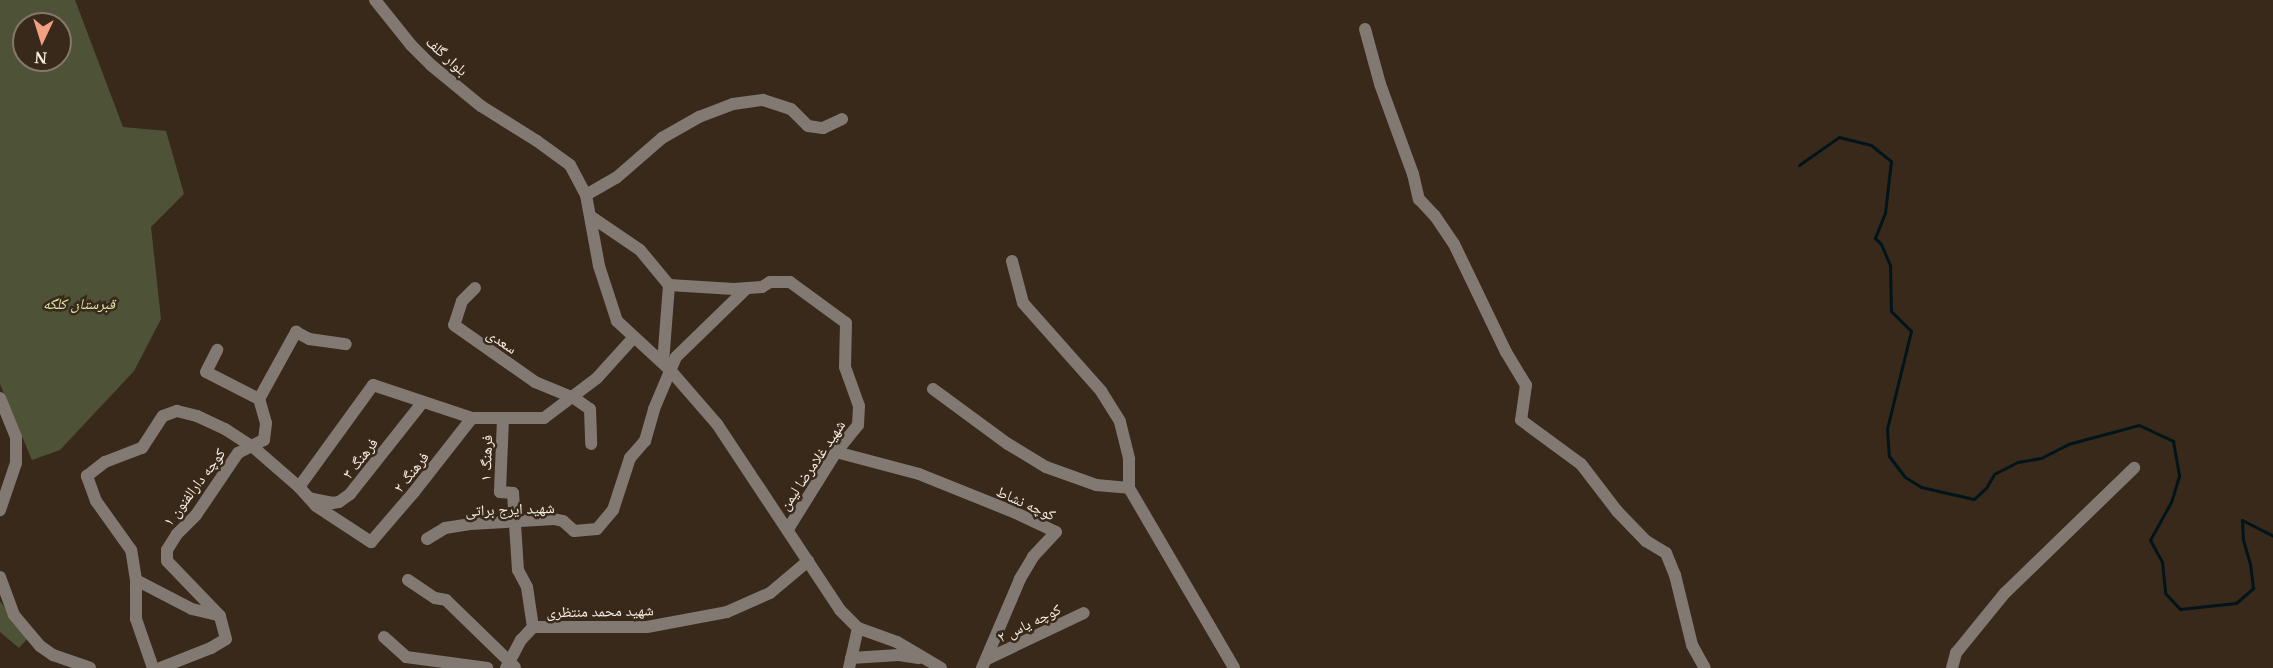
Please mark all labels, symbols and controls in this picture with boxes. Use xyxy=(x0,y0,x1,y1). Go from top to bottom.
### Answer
north arrow xyxy=(12,12,72,72)
street label: بلوار گلف xyxy=(422,33,472,79)
text: N xyxy=(34,47,48,69)
park label: قبرستان کلگه xyxy=(43,295,115,313)
street label: سعدی xyxy=(484,324,520,358)
street label: شهید غلامرضا لیمن xyxy=(775,417,849,513)
street label: فرهنگ ۳ xyxy=(339,434,381,482)
street label: فرهنگ ۱ xyxy=(476,434,496,482)
street label: کوچه دارالفنون ۱ xyxy=(159,445,229,529)
street label: فرهنگ ۲ xyxy=(390,448,432,496)
street label: کوچه نشاط xyxy=(994,482,1058,524)
street label: شهید ایرج براتی xyxy=(465,498,555,520)
street label: کوچه یاس ۲ xyxy=(994,600,1064,646)
street label: شهید محمد منتظری xyxy=(546,601,654,621)

